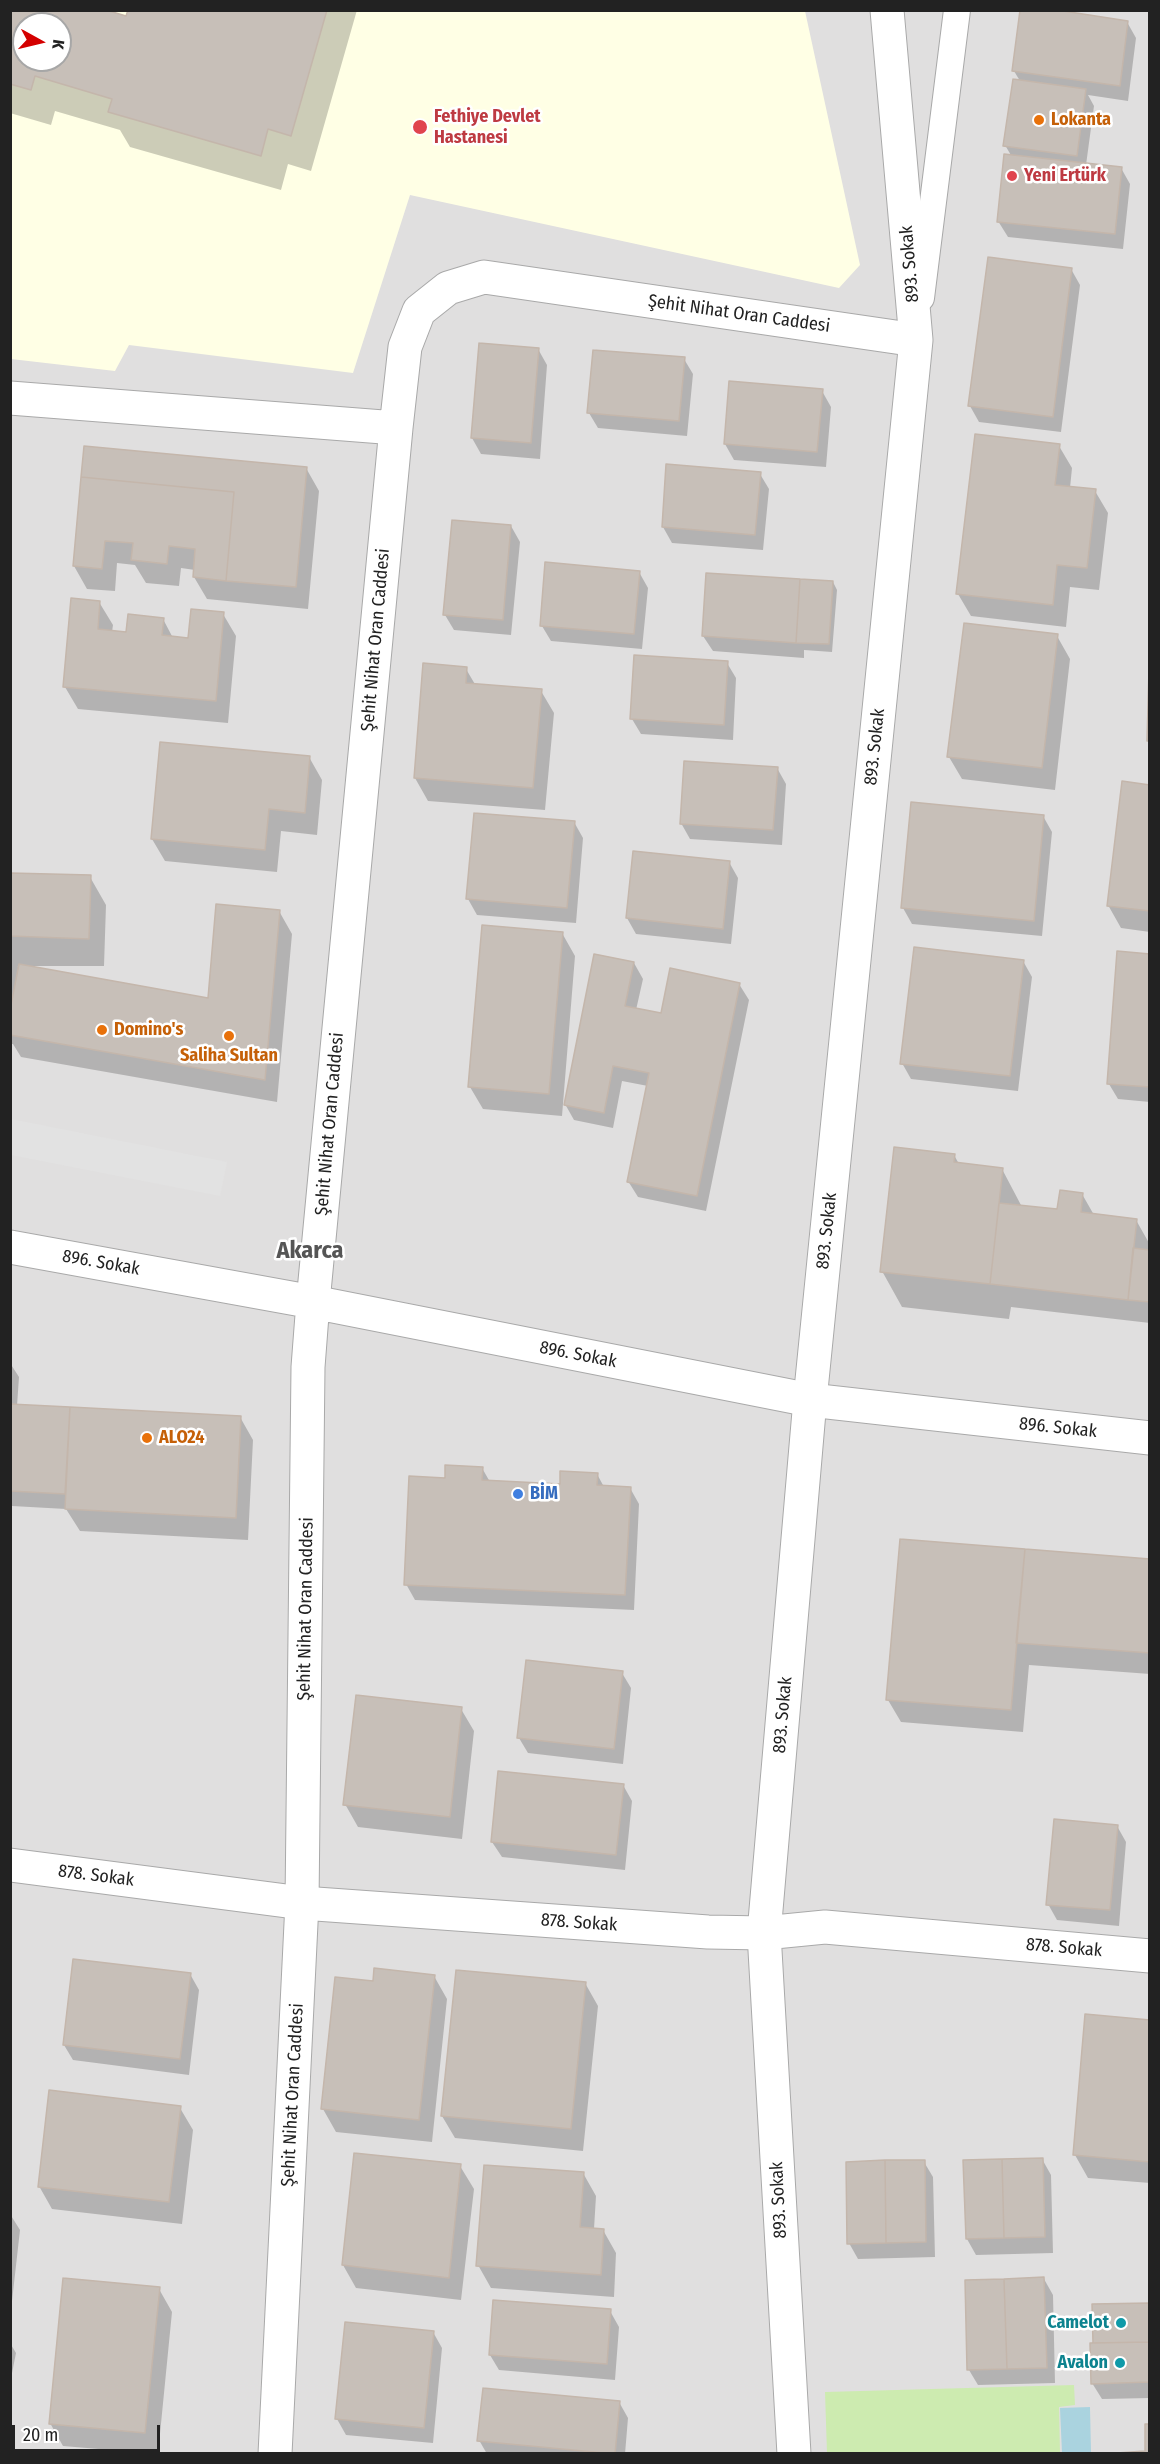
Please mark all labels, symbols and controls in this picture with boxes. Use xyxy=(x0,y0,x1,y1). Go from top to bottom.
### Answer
north arrow xyxy=(12,12,72,72)
text: K xyxy=(48,38,68,50)
place label: Fethiye Devlet Hastanesi xyxy=(434,106,541,148)
place label: Lokanta xyxy=(1051,109,1111,131)
marker: Lokanta xyxy=(1032,113,1046,127)
marker: Fethiye Devlet Hastanesi xyxy=(411,118,429,136)
place label: Yeni Ertürk xyxy=(1024,165,1106,187)
marker: Yeni Ertürk xyxy=(1005,169,1019,183)
street label: 893. Sokak xyxy=(896,225,924,303)
street label: Şehit Nihat Oran Caddesi xyxy=(647,291,831,337)
street label: Şehit Nihat Oran Caddesi xyxy=(357,548,395,732)
street label: 893. Sokak xyxy=(860,708,890,786)
place label: Domino's xyxy=(114,1019,183,1041)
marker: Domino's xyxy=(95,1023,109,1037)
marker: Saliha Sultan xyxy=(222,1029,236,1043)
street label: Şehit Nihat Oran Caddesi xyxy=(311,1032,349,1216)
place label: Saliha Sultan xyxy=(180,1045,278,1067)
street label: 893. Sokak xyxy=(812,1192,842,1270)
district label: Akarca xyxy=(276,1237,344,1265)
street label: 896. Sokak xyxy=(61,1246,141,1280)
street label: 896. Sokak xyxy=(538,1337,618,1373)
street label: 896. Sokak xyxy=(1018,1413,1098,1443)
place label: ALO24 xyxy=(159,1427,205,1449)
marker: ALO24 xyxy=(140,1431,154,1445)
place label: BİM xyxy=(530,1483,558,1505)
marker: BİM xyxy=(511,1487,525,1501)
street label: Şehit Nihat Oran Caddesi xyxy=(294,1517,318,1701)
street label: 893. Sokak xyxy=(769,1676,797,1754)
street label: 878. Sokak xyxy=(57,1861,135,1891)
street label: 878. Sokak xyxy=(540,1910,618,1936)
street label: 878. Sokak xyxy=(1025,1934,1103,1962)
street label: Şehit Nihat Oran Caddesi xyxy=(277,2003,309,2187)
street label: 893. Sokak xyxy=(766,2161,792,2239)
place label: Camelot xyxy=(1047,2312,1109,2334)
marker: Camelot xyxy=(1114,2316,1128,2330)
place label: Avalon xyxy=(1057,2352,1108,2374)
marker: Avalon xyxy=(1113,2356,1127,2370)
scale bar xyxy=(15,2413,164,2451)
text: 20 m xyxy=(23,2424,58,2446)

